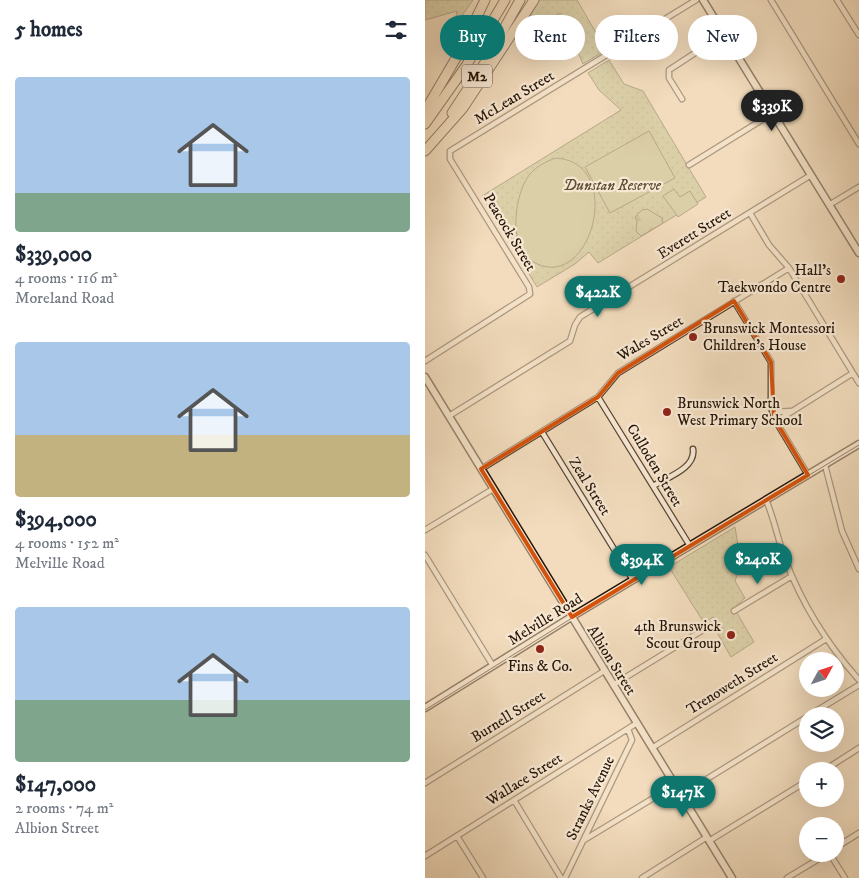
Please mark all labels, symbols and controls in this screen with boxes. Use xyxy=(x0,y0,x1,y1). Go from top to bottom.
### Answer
chip: Buy xyxy=(440,15,505,60)
chip: Rent xyxy=(515,15,585,60)
chip: Filters xyxy=(595,15,678,60)
chip: New xyxy=(688,15,757,60)
icon: filters xyxy=(382,16,410,44)
text: 5 homes xyxy=(15,17,83,43)
road number: M2 xyxy=(462,64,492,88)
street label: McLean Street xyxy=(471,66,558,129)
pin: $339K xyxy=(737,90,807,132)
text: $339K xyxy=(752,96,792,116)
icon: home xyxy=(168,110,258,200)
park label: Dunstan Reserve xyxy=(563,176,662,195)
street label: Peacock Street xyxy=(479,190,540,275)
street label: Everett Street xyxy=(654,203,735,264)
text: $339,000 xyxy=(15,242,92,268)
place label: Hall's Taekwondo Centre xyxy=(718,261,831,297)
text: 4 rooms · 116 m² xyxy=(15,268,117,288)
marker: Hall's Taekwondo Centre xyxy=(835,273,847,285)
pin: $422K xyxy=(563,276,633,318)
text: $422K xyxy=(576,282,620,302)
text: Moreland Road xyxy=(15,288,114,308)
street label: Wales Street xyxy=(613,311,687,366)
place label: Brunswick Montessori Children's House xyxy=(703,319,835,355)
marker: Brunswick Montessori Children's House xyxy=(687,331,699,343)
icon: home xyxy=(168,375,258,465)
place label: Brunswick North West Primary School xyxy=(676,394,803,430)
marker: Brunswick North West Primary School xyxy=(661,406,673,418)
street label: Culloden Street xyxy=(622,420,687,510)
street label: Zeal Street xyxy=(564,453,615,519)
text: $394,000 xyxy=(15,507,97,533)
text: 4 rooms · 152 m² xyxy=(15,533,119,553)
pin: $240K xyxy=(723,542,793,585)
pin: $394K xyxy=(607,544,677,586)
text: $240K xyxy=(735,549,781,569)
text: $394K xyxy=(620,550,664,570)
text: Melville Road xyxy=(15,553,105,573)
street label: Melville Road xyxy=(505,589,586,650)
place label: 4th Brunswick Scout Group xyxy=(634,617,722,653)
street label: Albion Street xyxy=(583,622,641,699)
marker: 4th Brunswick Scout Group xyxy=(725,629,737,641)
icon: home xyxy=(168,640,258,730)
marker: Fins & Co. xyxy=(534,643,546,655)
street label: Trenoweth Street xyxy=(683,648,781,719)
north arrow xyxy=(799,652,844,698)
map controls xyxy=(799,652,844,862)
place label: Fins & Co. xyxy=(508,657,572,676)
street label: Burnell Street xyxy=(468,686,549,747)
button: layers xyxy=(799,707,844,752)
street label: Wallace Street xyxy=(482,748,566,811)
street label: Stranks Avenue xyxy=(562,753,619,843)
button: + xyxy=(799,762,844,807)
text: $147,000 xyxy=(15,772,96,798)
pin: $147K xyxy=(648,776,718,818)
text: $147K xyxy=(662,782,704,802)
text: 2 rooms · 74 m² xyxy=(15,798,113,818)
button: − xyxy=(799,817,844,862)
text: Albion Street xyxy=(15,818,99,838)

